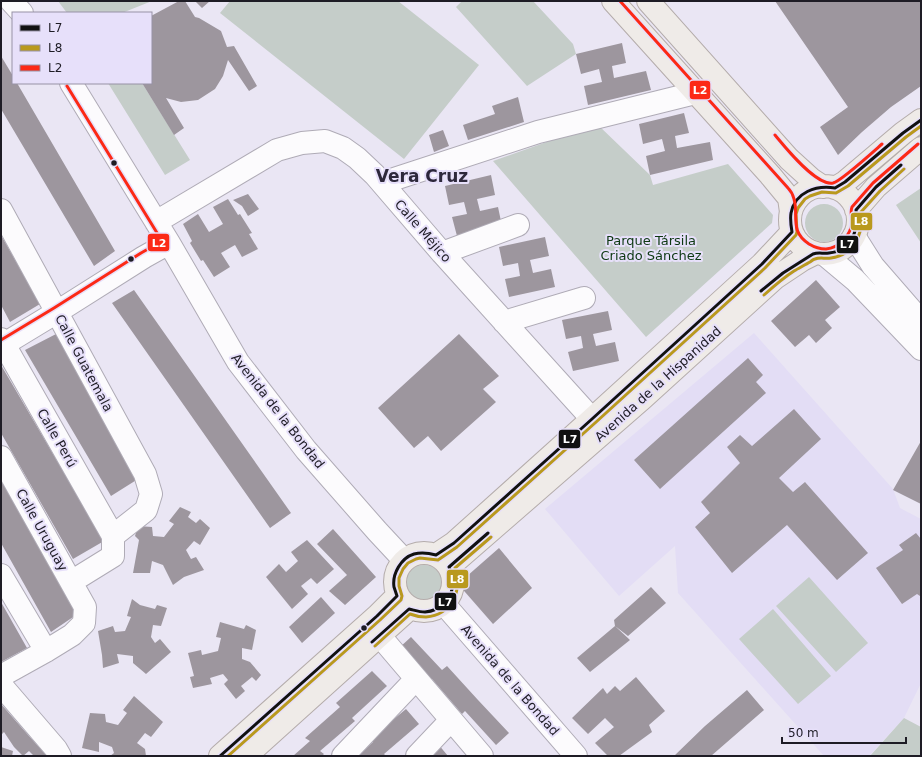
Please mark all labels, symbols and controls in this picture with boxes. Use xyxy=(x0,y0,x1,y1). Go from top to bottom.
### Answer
legend xyxy=(12,12,152,84)
text: L7 xyxy=(48,21,62,35)
text: L8 xyxy=(48,41,62,55)
text: L2 xyxy=(48,61,62,75)
line badge: L2 xyxy=(689,80,711,100)
text: L2 xyxy=(693,84,707,97)
unlabelled marker xyxy=(109,158,119,168)
district label: Vera Cruz xyxy=(376,166,468,186)
street label: Calle Méjico xyxy=(392,197,454,265)
line badge: L8 xyxy=(850,212,873,231)
text: L8 xyxy=(854,215,868,228)
line badge: L2 xyxy=(147,233,170,252)
park label: Parque Társila Criado Sánchez xyxy=(600,233,702,263)
line badge: L7 xyxy=(836,235,859,254)
text: L2 xyxy=(152,237,166,250)
text: L7 xyxy=(840,238,854,251)
unlabelled marker xyxy=(126,254,136,264)
street label: Calle Guatemala xyxy=(52,312,116,414)
street label: Avenida de la Hispanidad xyxy=(592,323,724,445)
street label: Avenida de la Bondad xyxy=(228,351,328,471)
street label: Calle Perú xyxy=(34,406,80,470)
line badge: L7 xyxy=(558,429,581,449)
text: L7 xyxy=(563,433,577,446)
street label: Calle Uruguay xyxy=(13,486,71,574)
line badge: L8 xyxy=(446,569,469,589)
text: L8 xyxy=(450,573,464,586)
line badge: L7 xyxy=(434,592,457,611)
text: L7 xyxy=(438,596,452,609)
street label: Avenida de la Bondad xyxy=(458,622,562,738)
unlabelled marker xyxy=(359,623,369,633)
scale bar xyxy=(782,719,906,745)
text: 50 m xyxy=(788,726,819,740)

